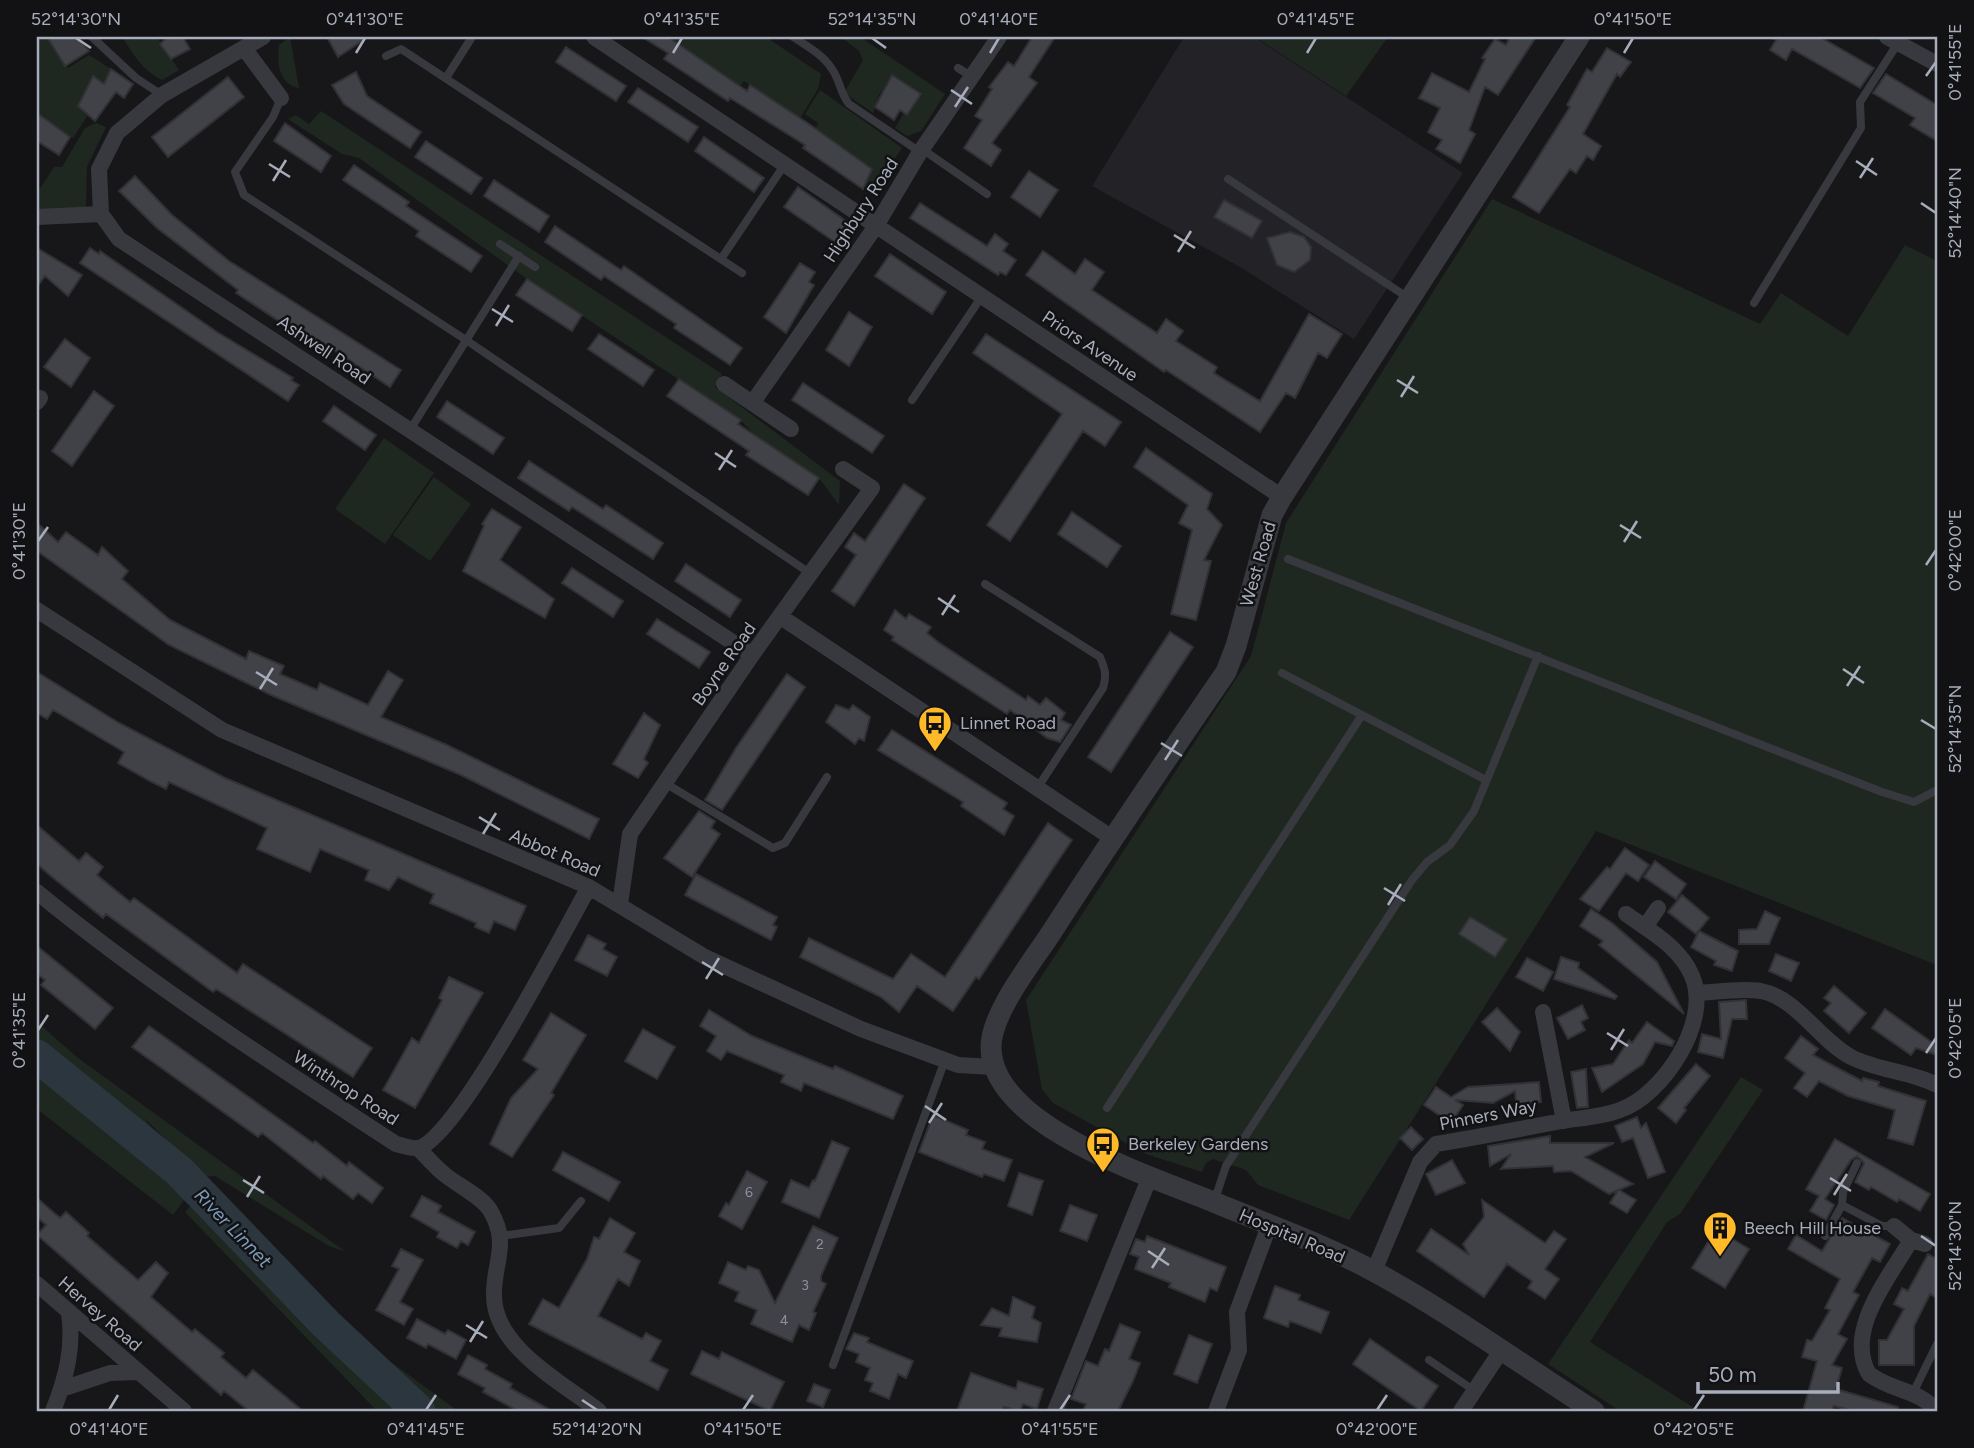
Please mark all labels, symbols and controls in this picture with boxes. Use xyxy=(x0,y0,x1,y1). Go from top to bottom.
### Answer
text: 52°14'30"N xyxy=(31,8,121,30)
text: 0°41'30"E xyxy=(326,8,404,30)
text: 0°41'35"E xyxy=(644,8,720,30)
text: 52°14'35"N xyxy=(827,8,917,30)
text: 0°41'40"E xyxy=(959,8,1039,30)
text: 0°41'45"E xyxy=(1277,8,1355,30)
text: 0°41'50"E xyxy=(1594,8,1672,30)
text: 0°41'55"E xyxy=(1944,23,1966,101)
street label: Highbury Road xyxy=(819,154,903,266)
text: 52°14'40"N xyxy=(1944,167,1966,259)
street label: Priors Avenue xyxy=(1038,306,1142,386)
street label: Ashwell Road xyxy=(273,311,375,389)
text: 0°41'30"E xyxy=(8,502,30,580)
text: 0°42'00"E xyxy=(1944,509,1966,591)
street label: West Road xyxy=(1235,519,1281,609)
street label: Boyne Road xyxy=(687,618,761,710)
text: 52°14'35"N xyxy=(1944,684,1966,774)
bus stop icon: Linnet Road xyxy=(916,704,954,753)
place label: Linnet Road xyxy=(960,712,1056,734)
street label: Abbot Road xyxy=(506,824,604,882)
text: 0°41'35"E xyxy=(8,992,30,1068)
text: 0°42'05"E xyxy=(1944,997,1966,1079)
street label: Winthrop Road xyxy=(289,1046,403,1130)
street label: Pinners Way xyxy=(1438,1095,1539,1135)
bus stop icon: Berkeley Gardens xyxy=(1084,1125,1122,1174)
place label: Berkeley Gardens xyxy=(1128,1133,1269,1155)
water label: River Linnet xyxy=(190,1184,277,1273)
house number: 6 xyxy=(745,1184,753,1201)
text: 52°14'30"N xyxy=(1944,1201,1966,1291)
street label: Hospital Road xyxy=(1236,1204,1348,1268)
building icon: Beech Hill House xyxy=(1701,1209,1739,1258)
place label: Beech Hill House xyxy=(1744,1217,1881,1239)
house number: 2 xyxy=(816,1236,824,1253)
street label: Hervey Road xyxy=(54,1272,146,1356)
house number: 3 xyxy=(801,1277,809,1294)
house number: 4 xyxy=(780,1312,789,1329)
scale bar xyxy=(1698,1350,1838,1394)
text: 50 m xyxy=(1708,1362,1757,1387)
text: 0°41'40"E xyxy=(69,1418,149,1440)
text: 0°41'45"E xyxy=(387,1418,465,1440)
text: 52°14'20"N xyxy=(552,1418,642,1440)
text: 0°41'50"E xyxy=(704,1418,782,1440)
text: 0°41'55"E xyxy=(1021,1418,1099,1440)
text: 0°42'00"E xyxy=(1336,1418,1418,1440)
text: 0°42'05"E xyxy=(1653,1418,1735,1440)

